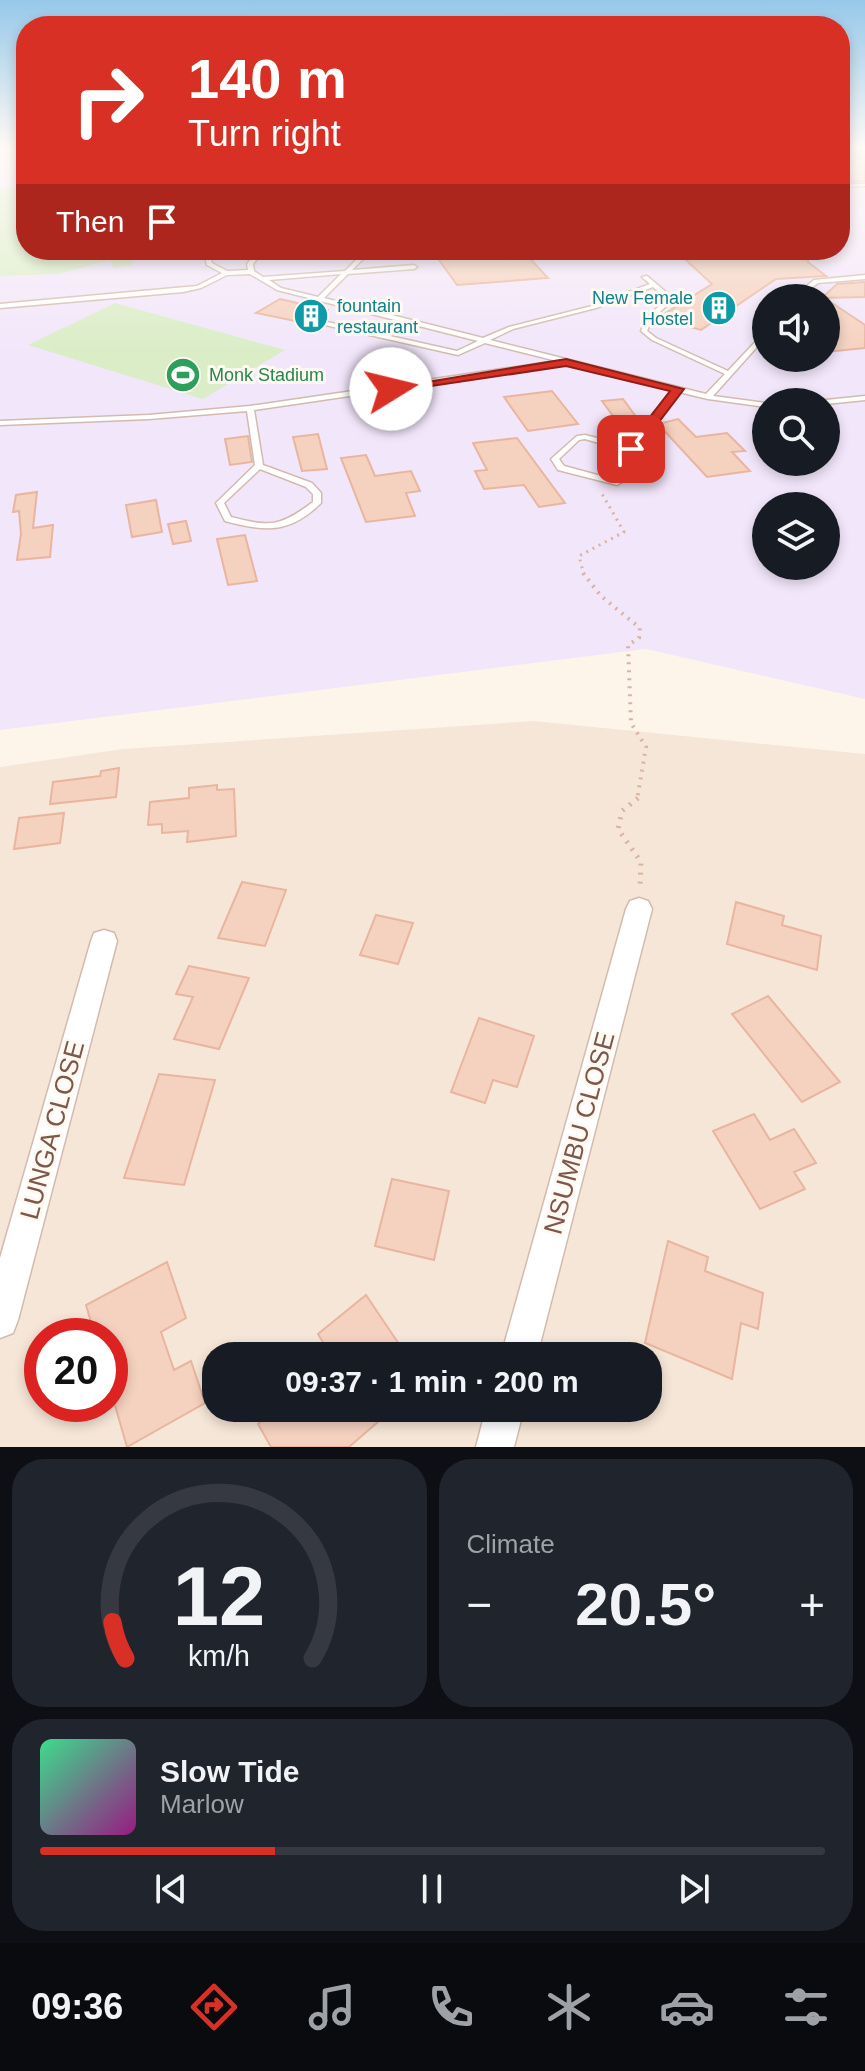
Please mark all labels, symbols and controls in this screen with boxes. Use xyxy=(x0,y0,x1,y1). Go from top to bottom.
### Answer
text: 140 m xyxy=(188,47,347,110)
icon: right xyxy=(56,48,160,152)
text: Turn right xyxy=(188,113,341,154)
icon: arrive xyxy=(140,200,184,244)
text: Then xyxy=(56,205,124,238)
map controls xyxy=(752,284,840,580)
button: sound xyxy=(752,284,840,372)
place label: New Female Hostel xyxy=(592,288,693,329)
building icon: New Female Hostel xyxy=(700,289,738,327)
place label: fountain restaurant xyxy=(337,296,418,337)
building icon: fountain restaurant xyxy=(292,297,330,335)
position arrow xyxy=(349,347,433,431)
sports icon: Monk Stadium xyxy=(164,356,202,394)
place label: Monk Stadium xyxy=(209,365,324,385)
button: search xyxy=(752,388,840,476)
pin xyxy=(597,415,665,483)
icon: arrive xyxy=(609,427,653,471)
button: layers xyxy=(752,492,840,580)
street label: NSUMBU CLOSE xyxy=(538,1029,620,1237)
street label: LUNGA CLOSE xyxy=(14,1037,90,1223)
speed limit sign: 20 xyxy=(24,1318,128,1422)
text: 09:37 · 1 min · 200 m xyxy=(285,1365,579,1398)
text: Climate xyxy=(467,1529,555,1559)
text: 12 xyxy=(173,1550,266,1643)
text: 20.5° xyxy=(575,1571,716,1638)
text: − xyxy=(467,1580,492,1629)
text: + xyxy=(799,1580,825,1629)
text: km/h xyxy=(188,1640,250,1672)
text: Slow Tide xyxy=(160,1755,299,1788)
text: Marlow xyxy=(160,1789,244,1819)
icon: previous xyxy=(149,1867,193,1911)
icon: pause xyxy=(410,1867,454,1911)
icon: next xyxy=(672,1867,716,1911)
icon: directions xyxy=(186,1979,242,2035)
icon: music xyxy=(304,1979,360,2035)
icon: phone xyxy=(423,1979,479,2035)
icon: climate xyxy=(541,1979,597,2035)
icon: car xyxy=(659,1979,715,2035)
icon: filters xyxy=(778,1979,834,2035)
text: 09:36 xyxy=(31,1986,123,2027)

